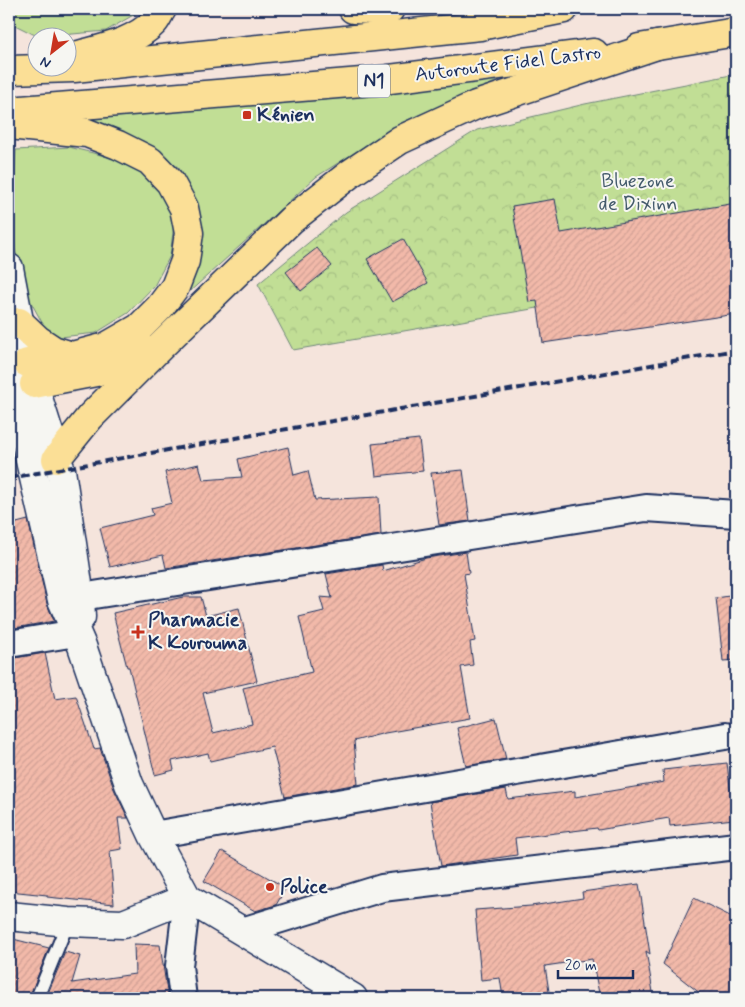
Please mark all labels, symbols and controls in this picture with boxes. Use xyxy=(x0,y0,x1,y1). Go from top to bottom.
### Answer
north arrow xyxy=(28,28,78,78)
street label: Autoroute Fidel Castro xyxy=(413,39,603,89)
text: N xyxy=(37,52,54,72)
road number: N1 xyxy=(358,64,390,98)
place label: Kénien xyxy=(257,102,315,129)
marker: Kénien xyxy=(241,109,253,121)
park label: Bluezone de Dixinn xyxy=(599,168,678,218)
place label: Pharmacie K Kourouma xyxy=(148,607,247,657)
marker: Pharmacie K Kourouma xyxy=(132,626,144,638)
place label: Police xyxy=(280,874,328,901)
marker: Police xyxy=(264,881,276,893)
scale bar xyxy=(558,947,632,979)
text: 20 m xyxy=(565,956,597,976)

